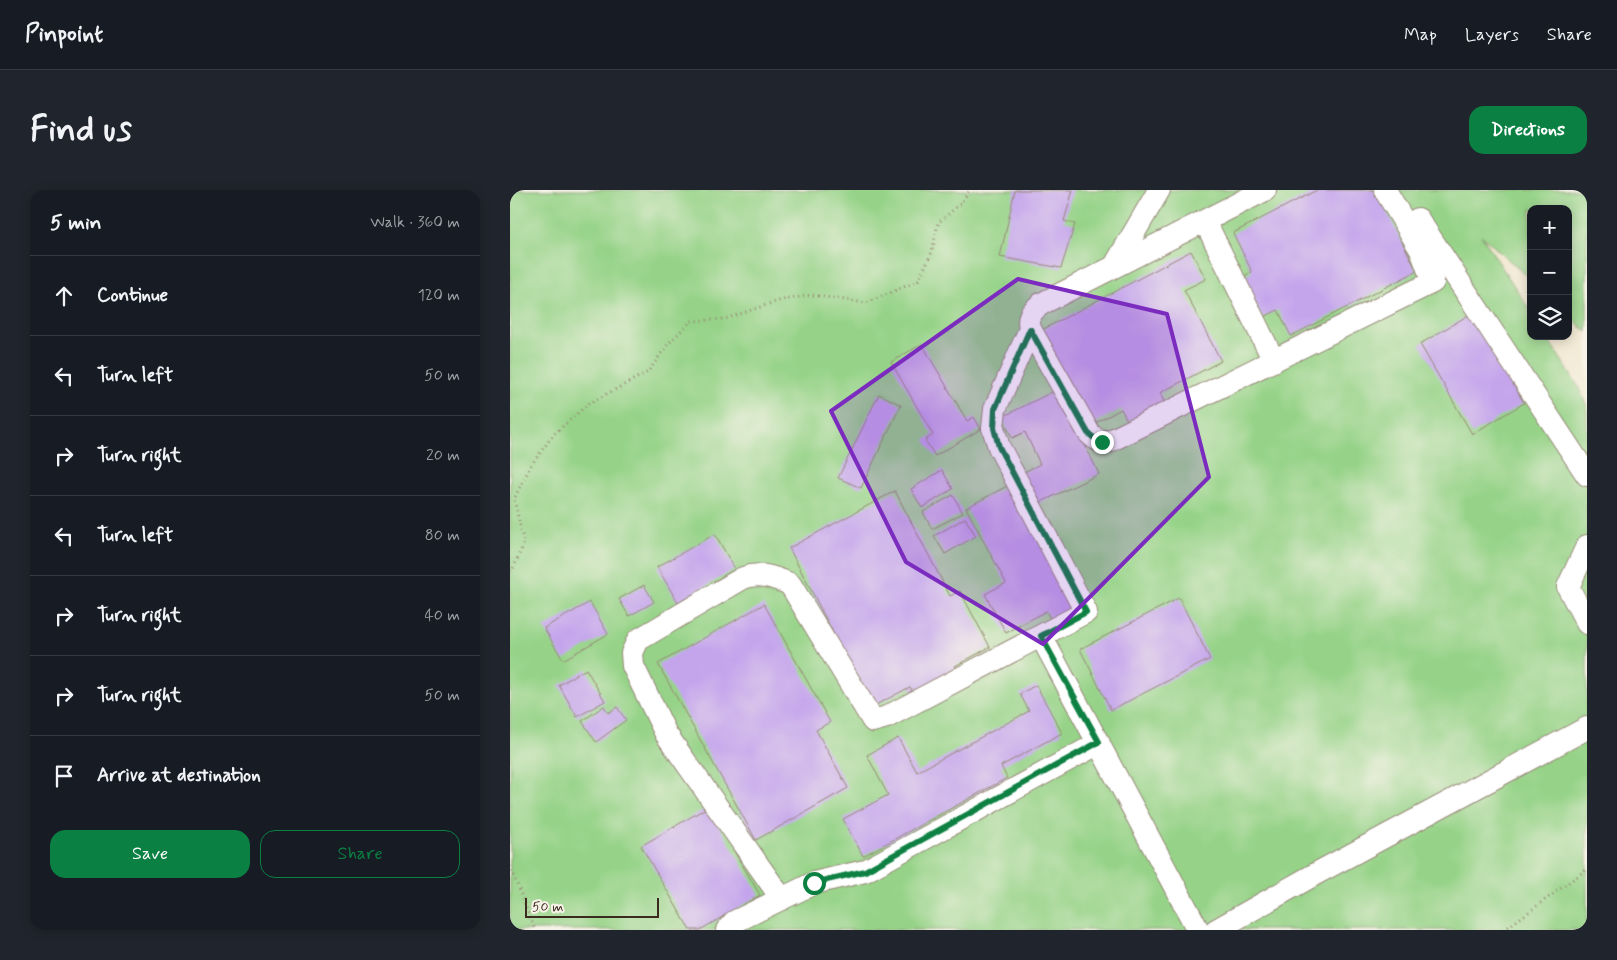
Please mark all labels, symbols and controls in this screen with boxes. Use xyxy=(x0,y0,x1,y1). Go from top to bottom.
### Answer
text: Pinpoint xyxy=(25,19,103,50)
text: Map xyxy=(1404,23,1437,47)
text: Layers xyxy=(1465,23,1519,47)
text: Share xyxy=(1547,23,1592,47)
button: Directions xyxy=(1469,106,1587,154)
text: Find us xyxy=(30,107,132,153)
map controls xyxy=(1527,205,1572,340)
button: + xyxy=(1527,205,1572,250)
text: 5 min xyxy=(50,209,102,237)
text: Walk · 360 m xyxy=(370,212,460,233)
button: − xyxy=(1527,250,1572,295)
icon: ahead xyxy=(50,282,78,310)
text: Continue xyxy=(97,283,168,308)
text: 120 m xyxy=(418,285,460,306)
button: layers xyxy=(1527,295,1572,340)
icon: left xyxy=(50,362,78,390)
text: Turn left xyxy=(97,363,173,388)
text: 50 m xyxy=(424,365,460,386)
route end xyxy=(1091,431,1114,454)
icon: right xyxy=(50,442,78,470)
text: Turn right xyxy=(97,443,181,468)
text: 20 m xyxy=(426,445,460,466)
icon: left xyxy=(50,522,78,550)
text: Turn left xyxy=(97,523,173,548)
text: 80 m xyxy=(425,525,460,546)
icon: right xyxy=(50,602,78,630)
text: Turn right xyxy=(97,603,181,628)
text: 40 m xyxy=(424,605,460,626)
icon: right xyxy=(50,682,78,710)
text: Turn right xyxy=(97,683,181,708)
text: 50 m xyxy=(424,685,460,706)
icon: arrive xyxy=(50,762,78,790)
text: Arrive at destination xyxy=(97,763,261,788)
button: Save xyxy=(50,830,250,878)
button: Share xyxy=(260,830,460,878)
route start xyxy=(803,872,826,895)
scale bar xyxy=(525,895,659,918)
text: 50 m xyxy=(532,898,563,916)

